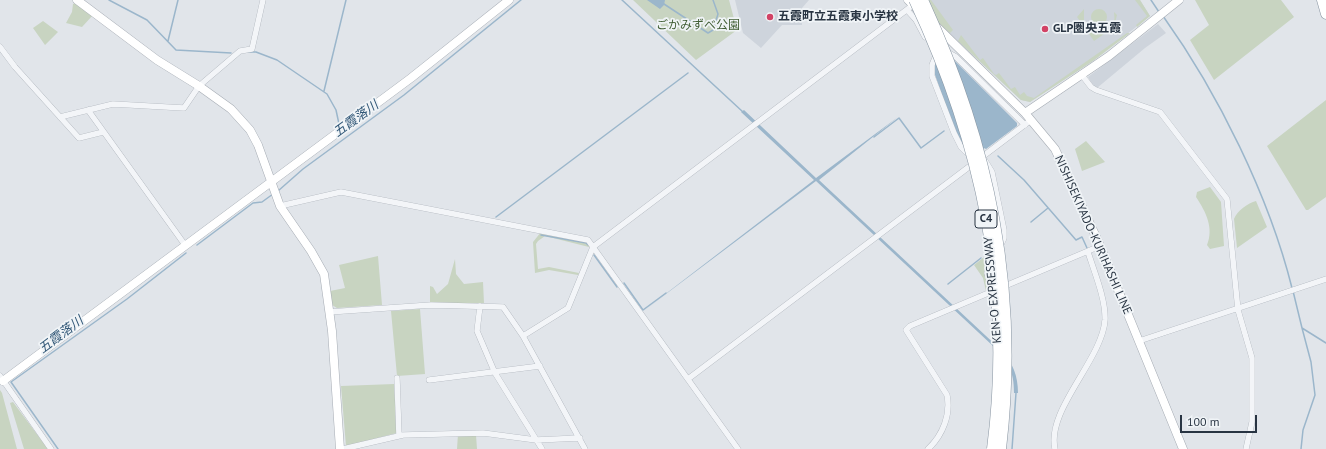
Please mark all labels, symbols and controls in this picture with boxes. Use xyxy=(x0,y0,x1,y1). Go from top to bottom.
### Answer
place label: 五霞町立五霞東小学校 xyxy=(778,10,898,24)
marker: 五霞町立五霞東小学校 xyxy=(765,12,775,22)
park label: ごかみずべ公園 xyxy=(656,19,740,33)
place label: GLP圏央五霞 xyxy=(1053,22,1121,36)
marker: GLP圏央五霞 xyxy=(1040,24,1050,34)
water label: 五霞落川 xyxy=(330,97,382,141)
street label: NISHISEKIYADO-KURIHASHI LINE xyxy=(1051,153,1135,317)
road number: C4 xyxy=(975,210,997,228)
street label: KEN-O EXPRESSWAY xyxy=(981,236,1005,344)
water label: 五霞落川 xyxy=(36,313,86,357)
scale bar xyxy=(1182,407,1259,433)
text: 100 m xyxy=(1187,414,1220,429)

